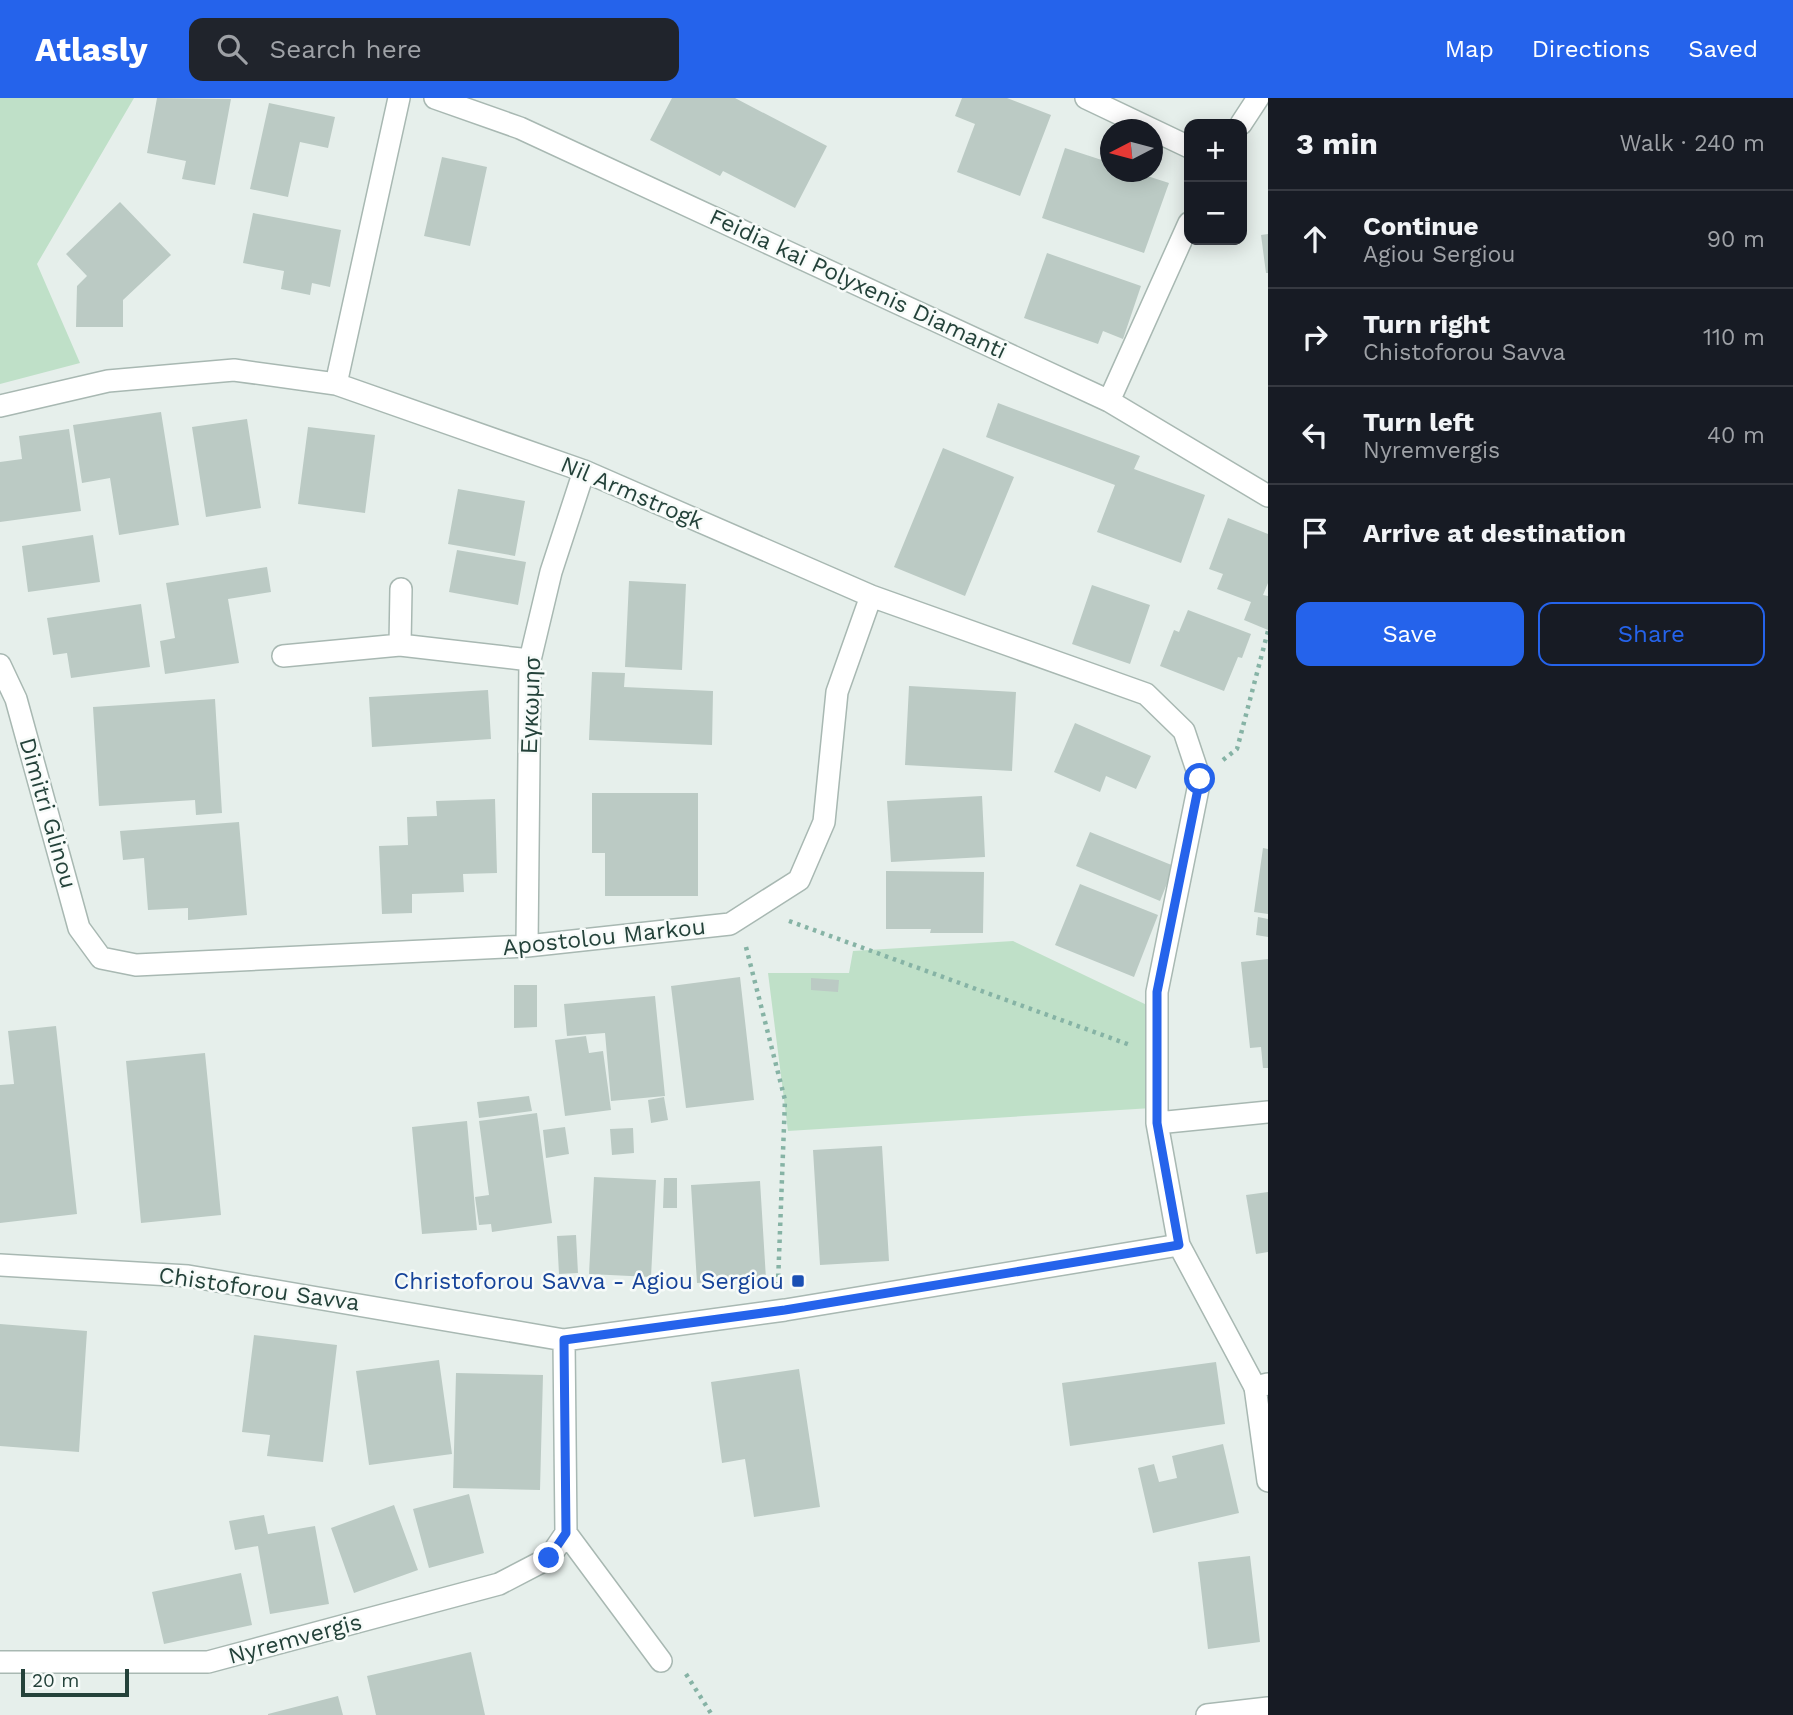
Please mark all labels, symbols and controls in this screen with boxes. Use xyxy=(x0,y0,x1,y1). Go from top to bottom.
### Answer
search box xyxy=(189,18,679,81)
text: Atlasly xyxy=(35,30,147,69)
icon: search xyxy=(213,30,251,68)
text: Search here xyxy=(269,34,422,64)
text: Map xyxy=(1445,35,1494,63)
text: Directions xyxy=(1532,35,1650,63)
text: Saved xyxy=(1688,35,1758,63)
north arrow xyxy=(1100,119,1163,182)
map controls xyxy=(1184,119,1247,245)
button: + xyxy=(1184,119,1247,182)
text: 3 min xyxy=(1296,126,1378,161)
text: Walk · 240 m xyxy=(1620,130,1765,157)
button: − xyxy=(1184,182,1247,245)
street label: Feidia kai Polyxenis Diamanti xyxy=(705,203,1011,365)
text: Continue xyxy=(1363,211,1479,241)
icon: ahead xyxy=(1296,220,1334,258)
text: 90 m xyxy=(1707,226,1765,253)
text: Agiou Sergiou xyxy=(1363,241,1516,268)
text: Turn right xyxy=(1363,309,1490,339)
icon: right xyxy=(1296,318,1334,356)
text: 110 m xyxy=(1703,324,1765,351)
text: Chistoforou Savva xyxy=(1363,339,1566,366)
text: Turn left xyxy=(1363,407,1474,437)
icon: left xyxy=(1296,416,1334,454)
text: 40 m xyxy=(1707,422,1765,449)
text: Nyremvergis xyxy=(1363,437,1500,464)
street label: Nil Armstrogk xyxy=(557,451,707,535)
icon: arrive xyxy=(1296,514,1334,552)
text: Arrive at destination xyxy=(1363,518,1626,548)
button: Save xyxy=(1296,602,1524,666)
button: Share xyxy=(1538,602,1765,666)
street label: Εγκωμησ xyxy=(516,656,546,754)
street label: Dimitri Glinou xyxy=(14,734,82,892)
route start xyxy=(1184,763,1215,794)
street label: Apostolou Markou xyxy=(501,913,707,961)
street label: Chistoforou Savva xyxy=(157,1262,361,1316)
place label: Christoforou Savva - Agiou Sergiou xyxy=(393,1268,784,1295)
marker: Christoforou Savva - Agiou Sergiou xyxy=(790,1273,806,1289)
route end xyxy=(533,1542,564,1573)
street label: Nyremvergis xyxy=(225,1608,365,1670)
scale bar xyxy=(21,1666,130,1698)
text: 20 m xyxy=(32,1669,79,1692)

